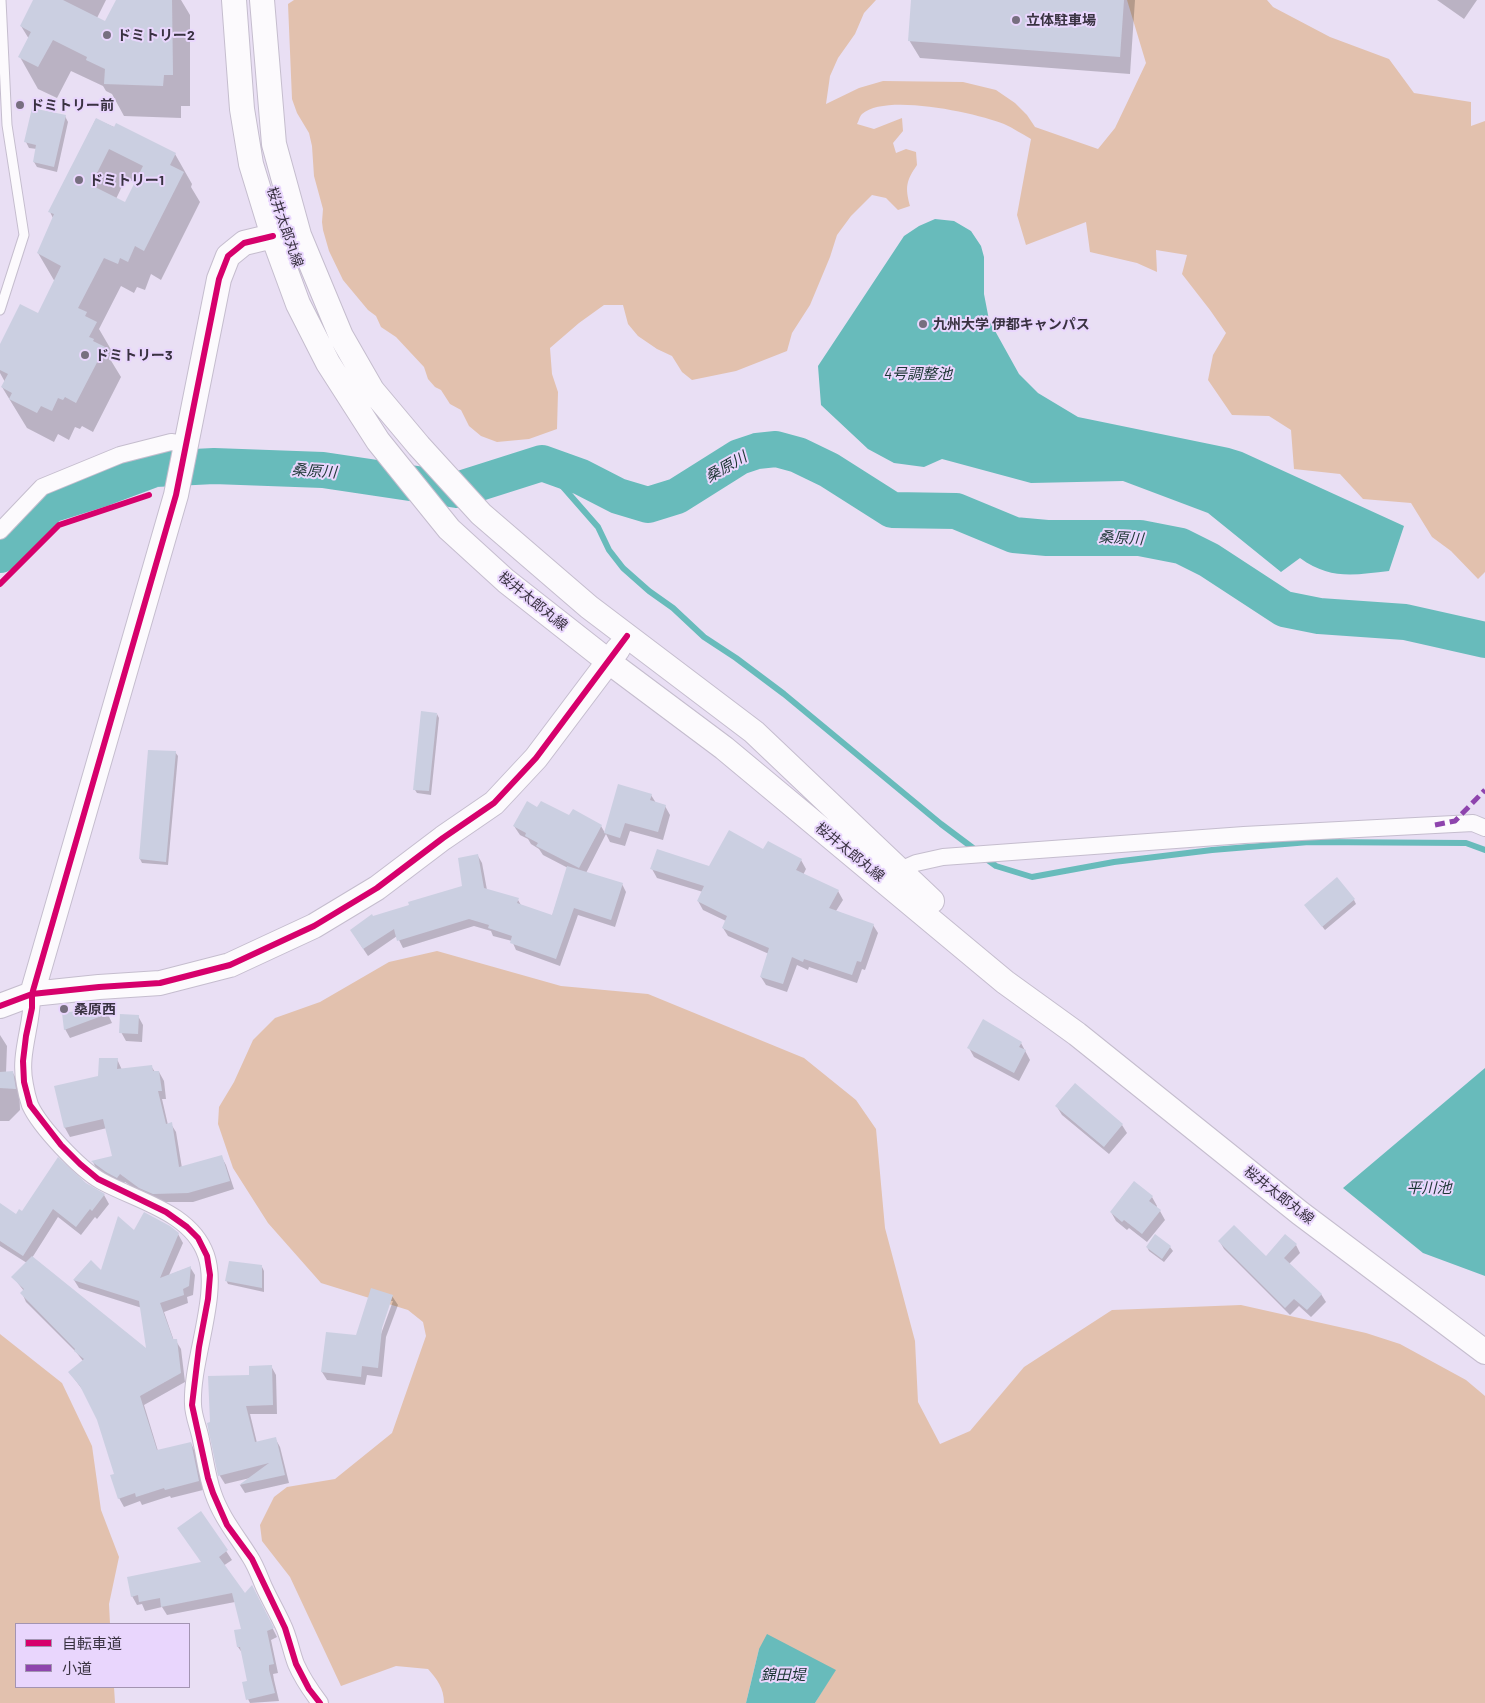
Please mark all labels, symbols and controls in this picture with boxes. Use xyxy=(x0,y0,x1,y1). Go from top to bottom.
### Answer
place label: 立体駐車場 xyxy=(1026,12,1096,28)
marker: 立体駐車場 xyxy=(1010,14,1022,26)
place label: ドミトリー2 xyxy=(117,27,195,43)
marker: ドミトリー2 xyxy=(101,29,113,41)
place label: ドミトリー前 xyxy=(30,97,114,113)
marker: ドミトリー前 xyxy=(14,99,26,111)
place label: ドミトリー1 xyxy=(89,172,164,188)
marker: ドミトリー1 xyxy=(73,174,85,186)
street label: 桜井太郎丸線 xyxy=(263,185,307,269)
place label: 九州大学 伊都キャンパス xyxy=(933,316,1090,332)
marker: 九州大学 伊都キャンパス xyxy=(917,318,929,330)
place label: ドミトリー3 xyxy=(95,347,173,363)
marker: ドミトリー3 xyxy=(79,349,91,361)
water label: 4号調整池 xyxy=(884,365,952,383)
water label: 桑原川 xyxy=(702,448,750,486)
water label: 桑原川 xyxy=(291,460,337,482)
water label: 桑原川 xyxy=(1098,528,1144,548)
street label: 桜井太郎丸線 xyxy=(495,568,571,634)
street label: 桜井太郎丸線 xyxy=(812,819,888,885)
place label: 桑原西 xyxy=(74,1001,116,1017)
marker: 桑原西 xyxy=(58,1003,70,1015)
street label: 桜井太郎丸線 xyxy=(1241,1163,1317,1227)
water label: 平川池 xyxy=(1407,1179,1451,1197)
legend xyxy=(15,1623,190,1688)
text: 自転車道 xyxy=(62,1634,122,1652)
text: 小道 xyxy=(62,1659,92,1677)
water label: 錦田堤 xyxy=(761,1666,805,1684)

